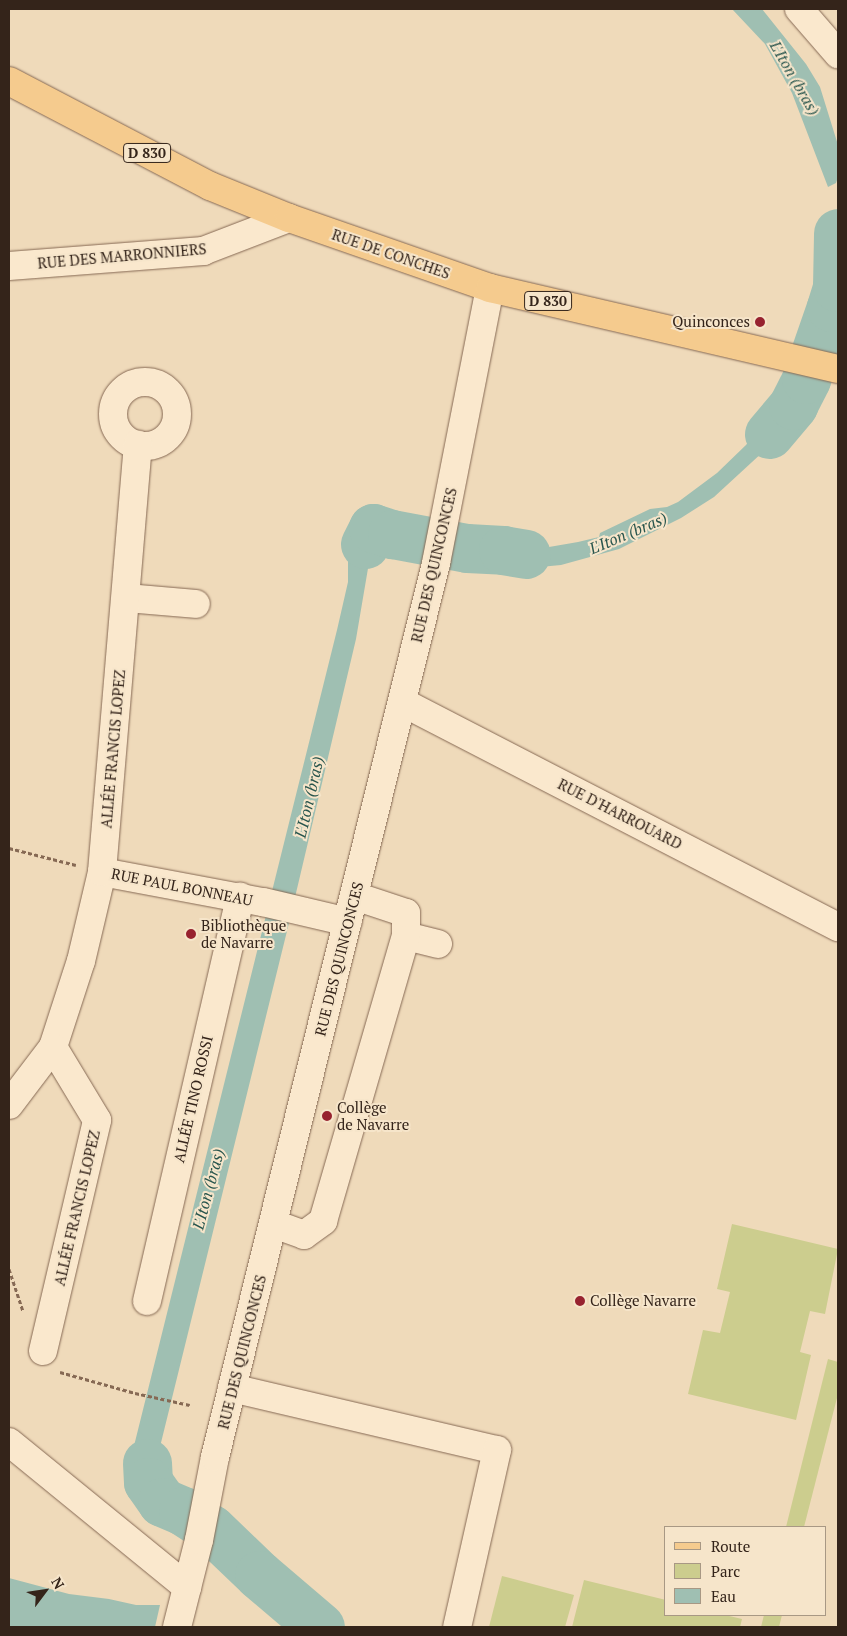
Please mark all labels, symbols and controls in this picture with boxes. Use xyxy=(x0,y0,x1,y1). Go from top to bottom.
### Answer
water label: L'Iton (bras) xyxy=(766,37,824,119)
road number: D 830 xyxy=(122,142,172,164)
street label: RUE DE CONCHES xyxy=(330,225,452,283)
street label: RUE DES MARRONNIERS xyxy=(37,240,207,272)
road number: D 830 xyxy=(523,290,573,312)
place label: Quinconces xyxy=(672,313,750,331)
marker: Quinconces xyxy=(754,316,766,328)
street label: RUE DES QUINCONCES xyxy=(407,486,461,644)
water label: L'Iton (bras) xyxy=(586,508,670,558)
street label: ALLÉE FRANCIS LOPEZ xyxy=(97,669,129,829)
water label: L'Iton (bras) xyxy=(290,755,328,839)
street label: RUE D'HARROUARD xyxy=(555,775,685,853)
street label: RUE PAUL BONNEAU xyxy=(110,864,254,910)
street label: RUE DES QUINCONCES xyxy=(311,880,367,1038)
place label: Bibliothèque de Navarre xyxy=(201,916,286,951)
marker: Bibliothèque de Navarre xyxy=(185,928,197,940)
street label: ALLÉE TINO ROSSI xyxy=(170,1034,216,1164)
place label: Collège de Navarre xyxy=(337,1098,409,1133)
marker: Collège de Navarre xyxy=(321,1110,333,1122)
street label: ALLÉE FRANCIS LOPEZ xyxy=(50,1128,104,1288)
water label: L'Iton (bras) xyxy=(188,1147,228,1231)
street label: RUE DES QUINCONCES xyxy=(214,1273,270,1431)
place label: Collège Navarre xyxy=(590,1292,696,1310)
marker: Collège Navarre xyxy=(574,1295,586,1307)
legend xyxy=(664,1526,827,1616)
text: Route xyxy=(711,1536,750,1556)
text: Parc xyxy=(711,1561,740,1581)
north arrow xyxy=(20,1566,70,1616)
text: N xyxy=(47,1574,69,1592)
text: Eau xyxy=(711,1586,736,1606)

